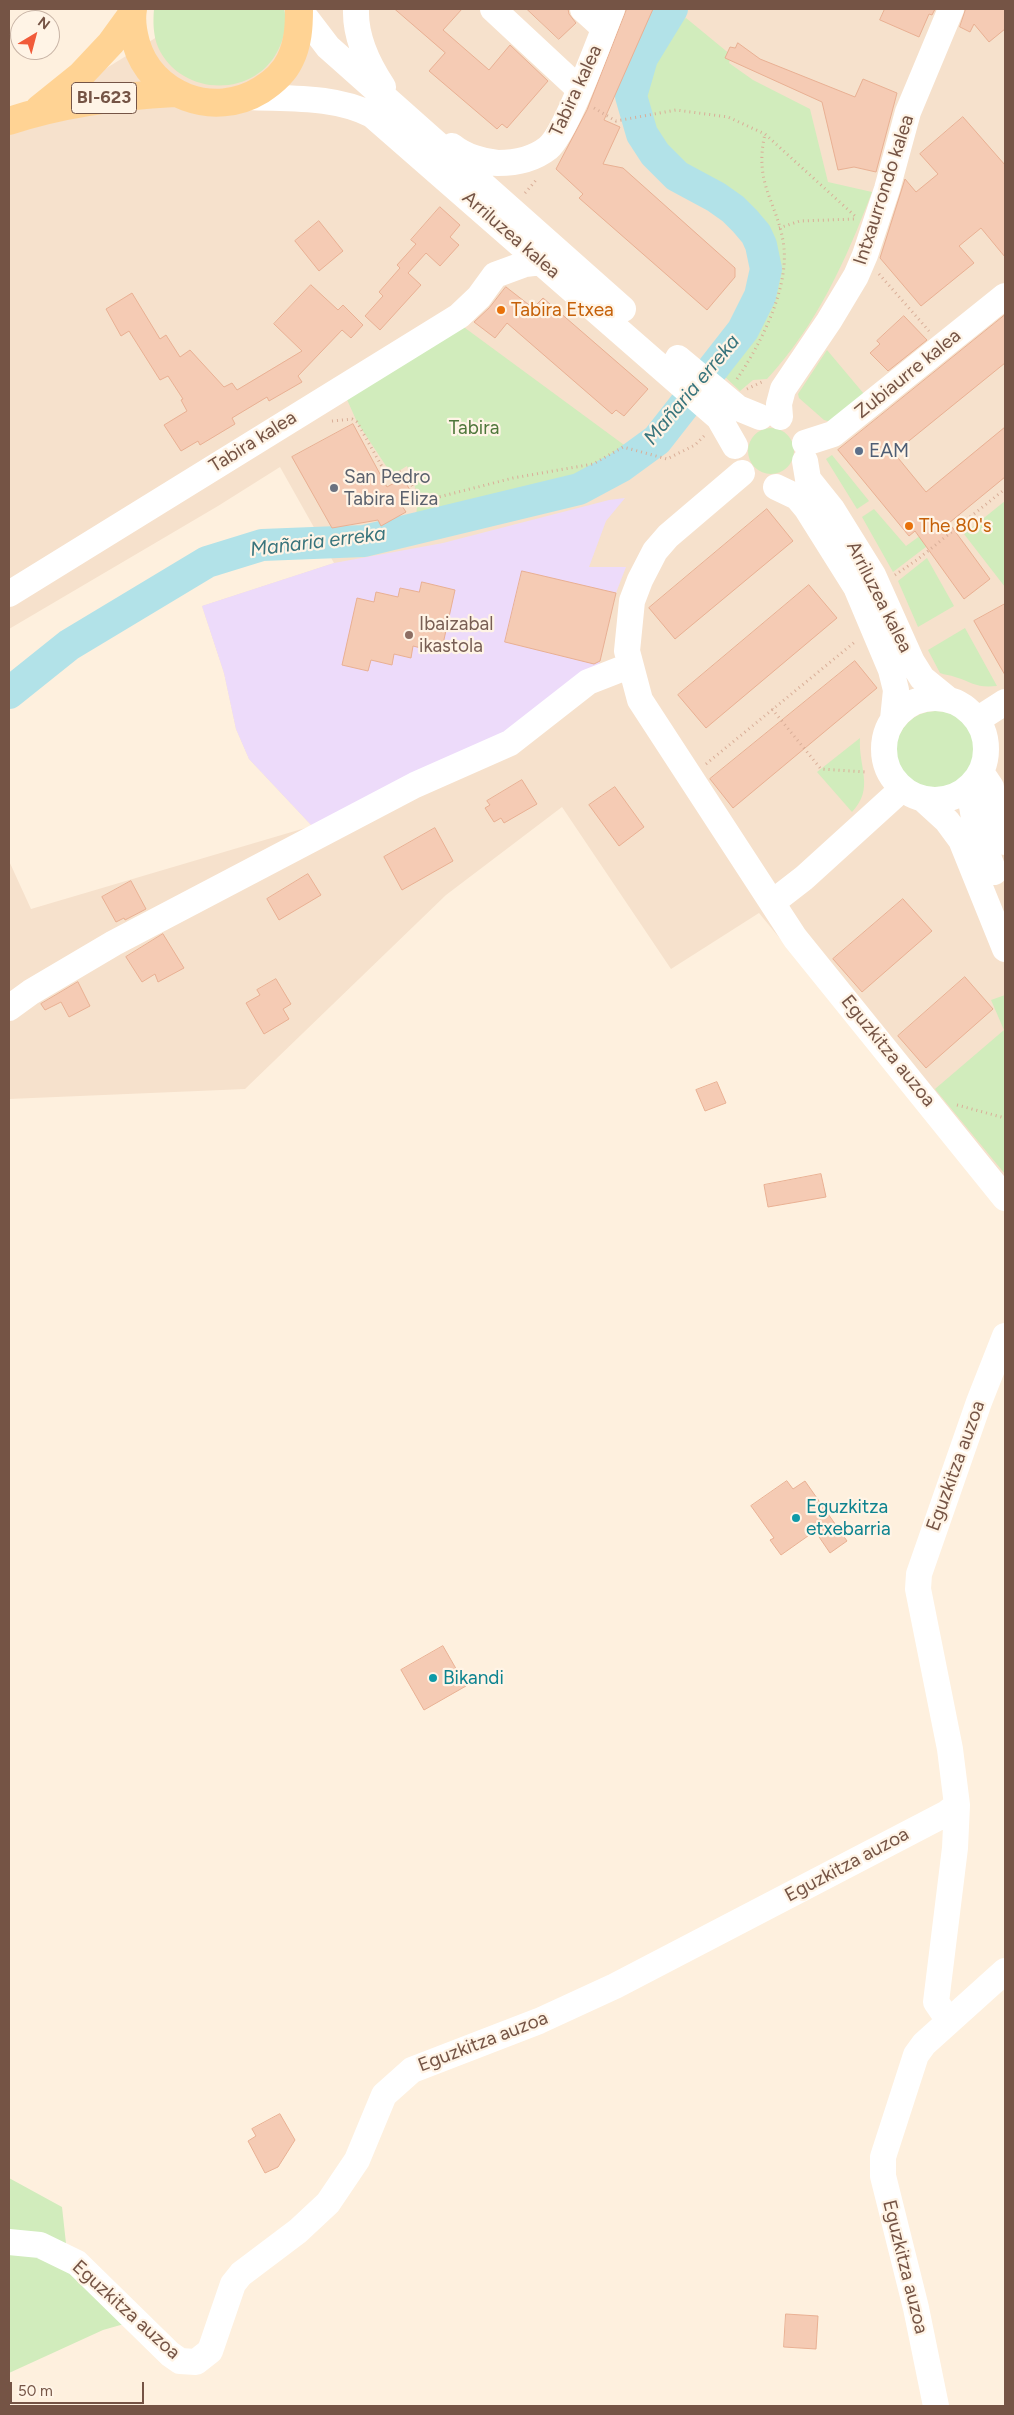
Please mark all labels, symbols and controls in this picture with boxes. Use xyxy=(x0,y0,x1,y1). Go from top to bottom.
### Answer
north arrow xyxy=(10,10,60,60)
text: N xyxy=(34,13,53,33)
street label: Tabira kalea xyxy=(545,42,607,140)
road number: BI-623 xyxy=(72,82,136,114)
street label: Intxaurrondo kalea xyxy=(849,112,919,268)
street label: Arriluzea kalea xyxy=(458,186,564,284)
place label: Tabira Etxea xyxy=(511,299,614,321)
marker: Tabira Etxea xyxy=(495,304,507,316)
street label: Zubiaurre kalea xyxy=(851,324,965,424)
water label: Mañaria erreka xyxy=(639,330,745,450)
street label: Tabira kalea xyxy=(205,406,301,478)
park label: Tabira xyxy=(449,417,499,439)
place label: EAM xyxy=(869,440,909,462)
marker: EAM xyxy=(853,445,865,457)
place label: San Pedro Tabira Eliza xyxy=(344,466,438,510)
marker: San Pedro Tabira Eliza xyxy=(328,482,340,494)
place label: The 80's xyxy=(919,515,992,537)
marker: The 80's xyxy=(903,520,915,532)
water label: Mañaria erreka xyxy=(249,522,387,562)
street label: Arriluzea kalea xyxy=(841,538,917,656)
place label: Ibaizabal ikastola xyxy=(419,613,493,657)
marker: Ibaizabal ikastola xyxy=(403,629,415,641)
street label: Eguzkitza auzoa xyxy=(836,991,940,1111)
street label: Eguzkitza auzoa xyxy=(922,1398,990,1534)
place label: Eguzkitza etxebarria xyxy=(806,1496,891,1540)
marker: Eguzkitza etxebarria xyxy=(790,1512,802,1524)
place label: Bikandi xyxy=(443,1667,504,1689)
marker: Bikandi xyxy=(427,1672,439,1684)
street label: Eguzkitza auzoa xyxy=(781,1823,913,1907)
street label: Eguzkitza auzoa xyxy=(415,2007,551,2077)
street label: Eguzkitza auzoa xyxy=(877,2198,933,2336)
street label: Eguzkitza auzoa xyxy=(67,2256,185,2364)
scale bar xyxy=(12,2372,146,2404)
text: 50 m xyxy=(18,2382,53,2400)

